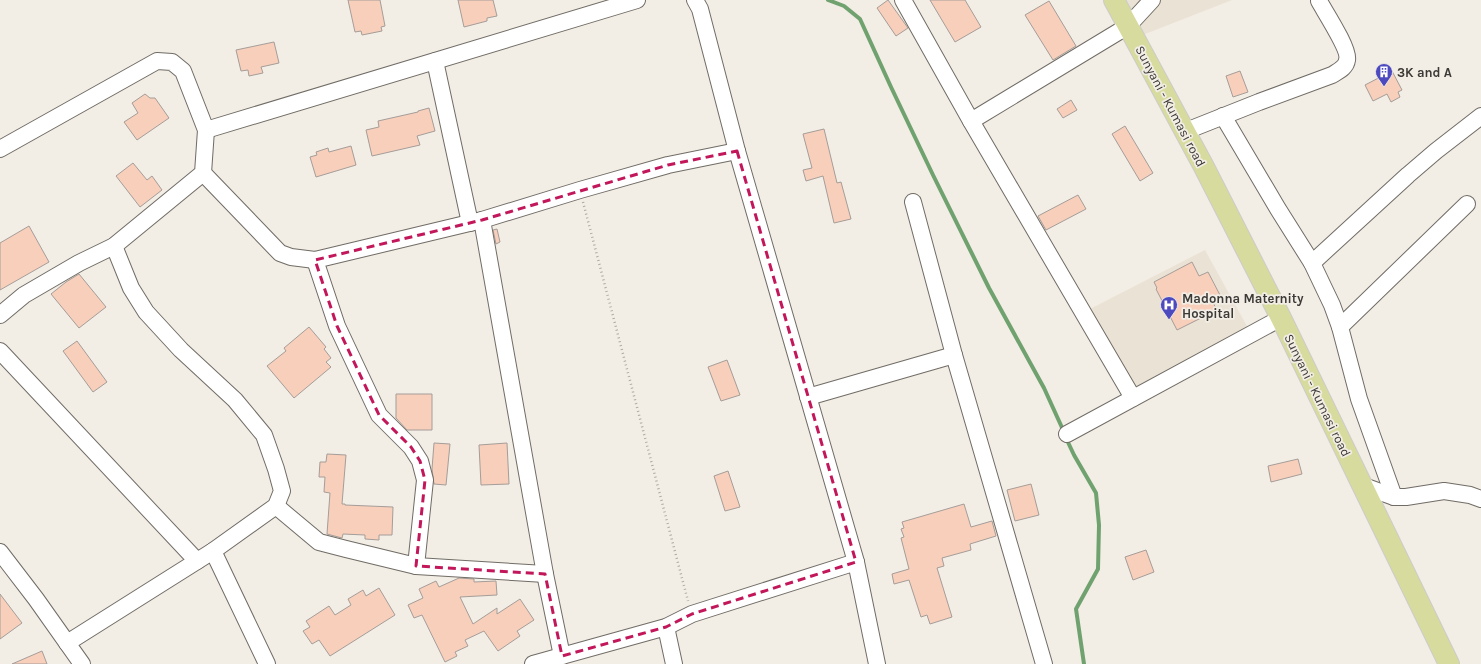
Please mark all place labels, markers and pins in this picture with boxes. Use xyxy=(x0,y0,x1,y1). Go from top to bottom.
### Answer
building icon: 3K and A xyxy=(1374,62,1394,87)
place label: 3K and A xyxy=(1397,65,1452,80)
place label: Madonna Maternity Hospital xyxy=(1182,291,1304,321)
hospital icon: Madonna Maternity Hospital xyxy=(1159,295,1179,320)

